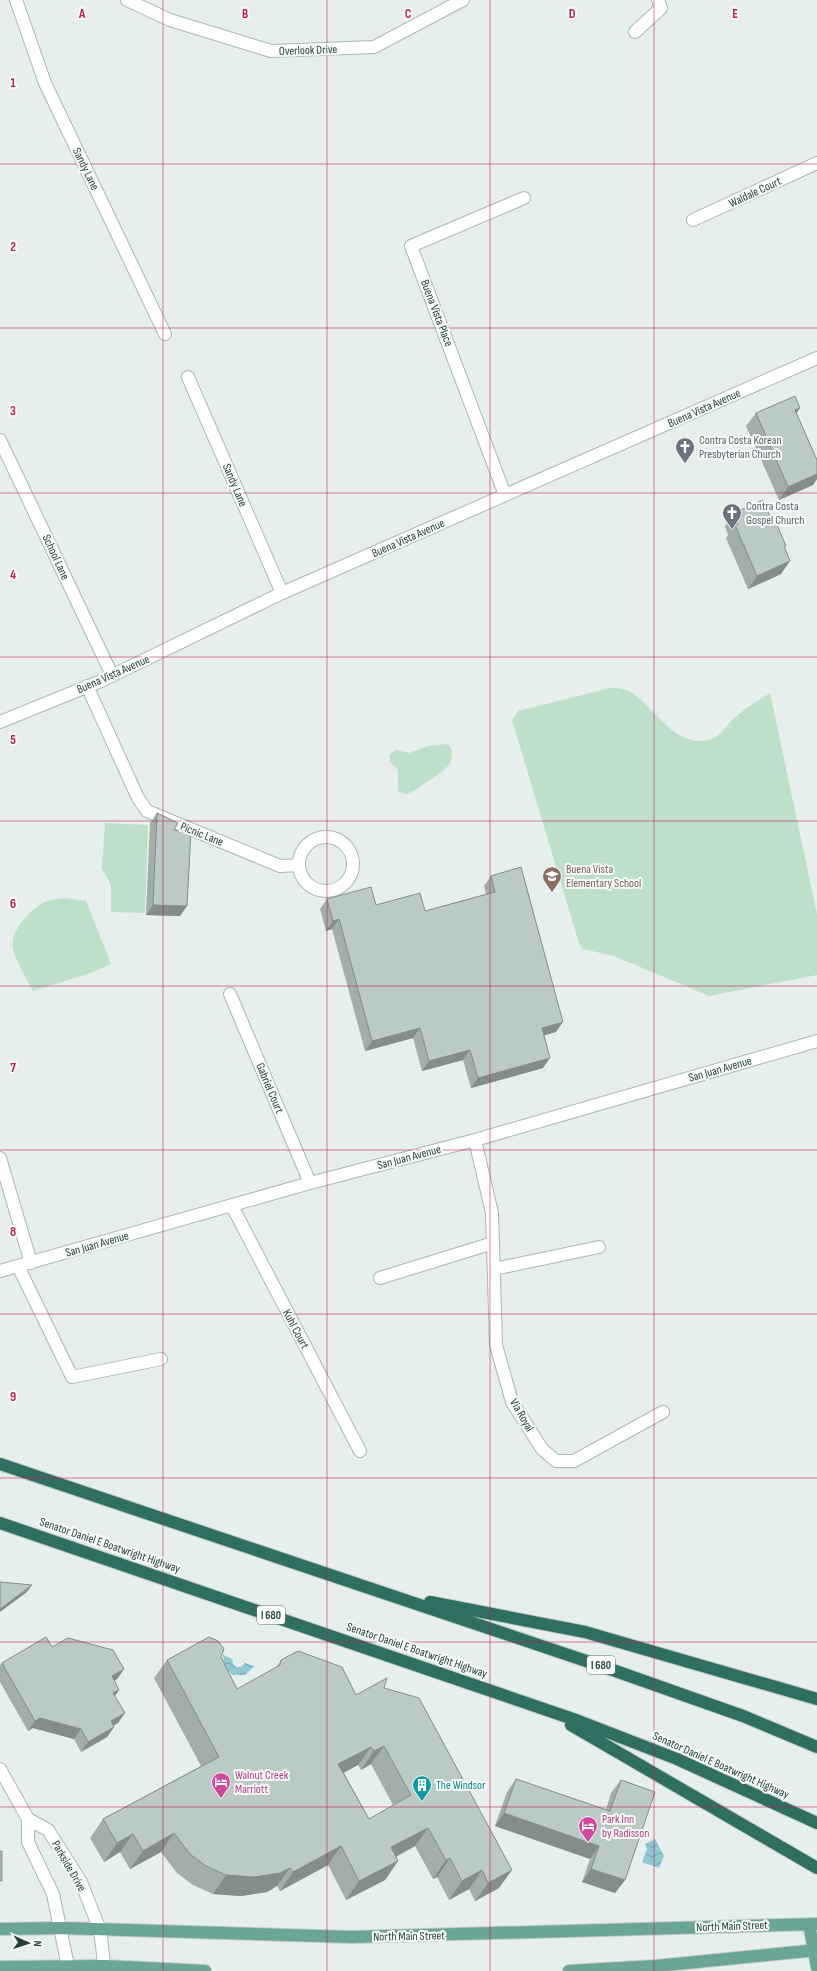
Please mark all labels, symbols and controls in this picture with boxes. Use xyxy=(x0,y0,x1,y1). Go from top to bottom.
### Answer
text: A xyxy=(78,6,86,22)
text: B xyxy=(242,6,248,22)
text: C xyxy=(405,6,412,22)
text: D xyxy=(569,6,576,22)
text: E xyxy=(732,6,738,22)
street label: Overlook Drive xyxy=(279,42,338,59)
text: 1 xyxy=(10,75,16,91)
street label: Sandy Lane xyxy=(69,145,102,193)
street label: Waldale Court xyxy=(727,174,784,211)
text: 2 xyxy=(10,239,16,255)
street label: Buena Vista Place xyxy=(417,278,456,349)
street label: Buena Vista Avenue xyxy=(665,386,743,431)
text: 3 xyxy=(10,403,16,419)
place label: Contra Costa Korean Presbyterian Church xyxy=(699,433,782,462)
church icon: Contra Costa Korean Presbyterian Church xyxy=(674,436,696,464)
street label: Sandy Lane xyxy=(219,461,250,509)
place label: Contra Costa Gospel Church xyxy=(746,499,804,528)
church icon: Contra Costa Gospel Church xyxy=(721,502,743,530)
street label: Buena Vista Avenue xyxy=(369,516,447,561)
street label: School Lane xyxy=(39,532,73,582)
text: 4 xyxy=(10,567,16,583)
street label: Buena Vista Avenue xyxy=(74,652,152,697)
text: 5 xyxy=(10,732,16,748)
street label: Picnic Lane xyxy=(178,819,226,850)
place label: Buena Vista Elementary School xyxy=(566,862,641,891)
school or university icon: Buena Vista Elementary School xyxy=(541,865,563,893)
text: 6 xyxy=(10,896,16,912)
street label: San Juan Avenue xyxy=(687,1053,754,1086)
text: 7 xyxy=(10,1060,16,1076)
street label: Gabriel Court xyxy=(252,1061,287,1116)
street label: San Juan Avenue xyxy=(376,1142,443,1173)
text: 8 xyxy=(10,1224,16,1240)
street label: San Juan Avenue xyxy=(64,1228,131,1261)
street label: Kuhl Court xyxy=(279,1307,312,1352)
text: 9 xyxy=(10,1389,16,1405)
street label: Via Royal xyxy=(506,1396,537,1434)
street label: Senator Daniel E Boatwright Highway xyxy=(38,1514,183,1577)
road number: I 680 xyxy=(257,1606,285,1624)
street label: Senator Daniel E Boatwright Highway xyxy=(345,1619,490,1682)
road number: I 680 xyxy=(587,1656,615,1674)
street label: Senator Daniel E Boatwright Highway xyxy=(650,1729,792,1803)
place label: Walnut Creek Marriott xyxy=(235,1768,289,1797)
hotel icon: Walnut Creek Marriott xyxy=(210,1771,232,1799)
building icon: The Windsor xyxy=(411,1774,433,1802)
place label: The Windsor xyxy=(436,1778,486,1793)
place label: Park Inn by Radisson xyxy=(602,1812,649,1841)
hotel icon: Park Inn by Radisson xyxy=(577,1815,599,1843)
street label: Parkside Drive xyxy=(48,1838,89,1895)
street label: North Main Street xyxy=(696,1918,768,1935)
north arrow xyxy=(8,1923,48,1963)
street label: North Main Street xyxy=(373,1928,445,1945)
text: N xyxy=(31,1940,44,1947)

